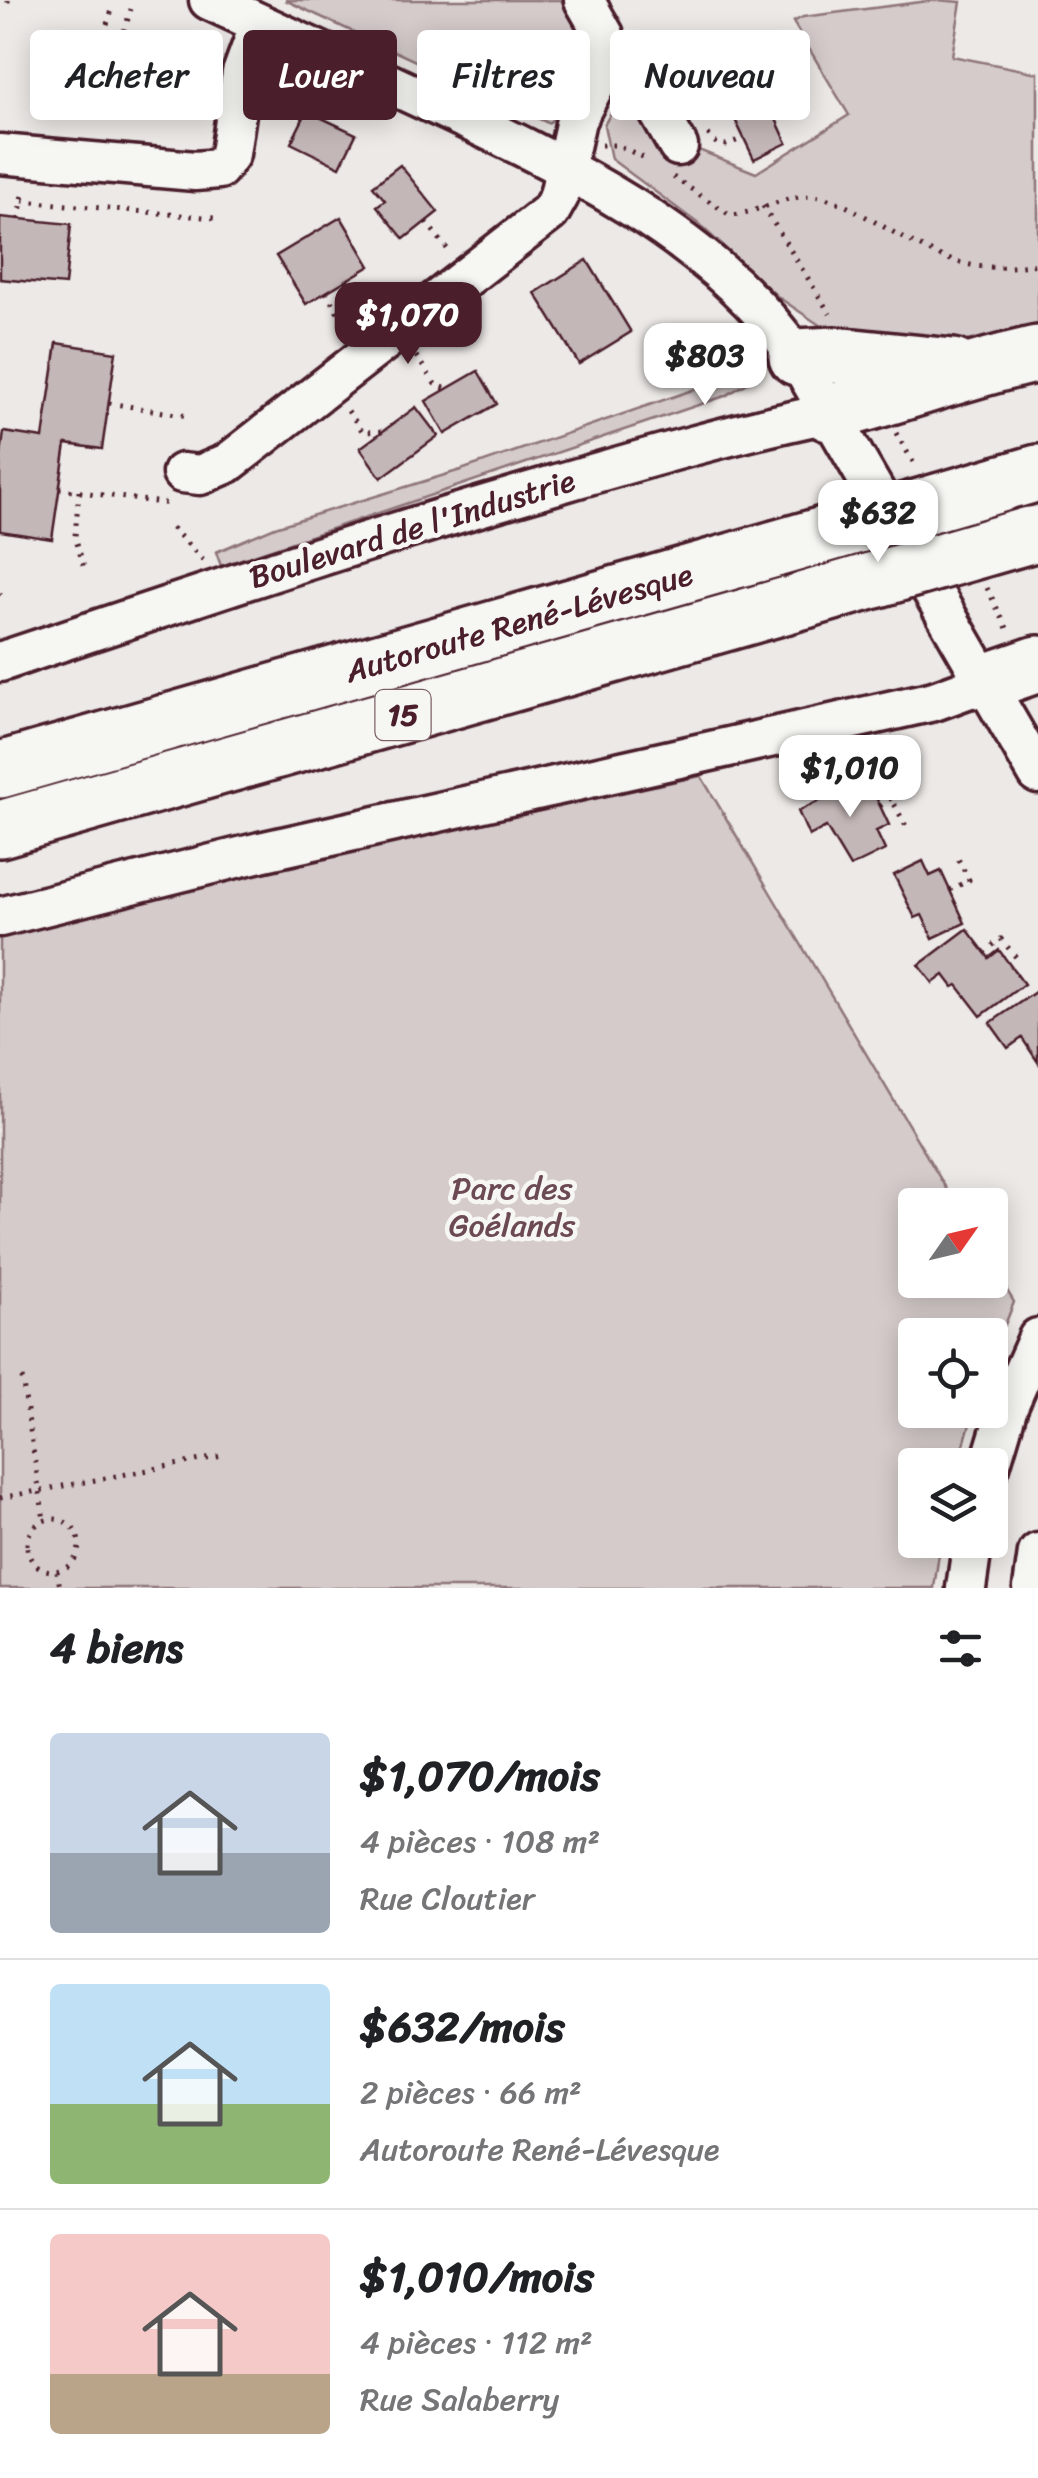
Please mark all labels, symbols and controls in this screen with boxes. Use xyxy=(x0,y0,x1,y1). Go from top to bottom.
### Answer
chip: Acheter xyxy=(30,30,223,120)
chip: Louer xyxy=(243,30,397,120)
chip: Filtres xyxy=(417,30,590,120)
chip: Nouveau xyxy=(610,30,810,120)
pin: $1,070 xyxy=(327,282,489,367)
text: $1,070 xyxy=(357,286,459,343)
pin: $803 xyxy=(646,323,764,408)
text: $803 xyxy=(666,327,744,384)
street label: Boulevard de l'Industrie xyxy=(242,452,582,606)
pin: $632 xyxy=(819,480,937,565)
text: $632 xyxy=(840,484,916,541)
street label: Autoroute René-Lévesque xyxy=(337,546,700,700)
road number: 15 xyxy=(376,690,430,740)
pin: $1,010 xyxy=(769,735,931,820)
text: $1,010 xyxy=(801,739,899,796)
park label: Parc des Goélands xyxy=(449,1160,576,1254)
north arrow xyxy=(898,1188,1008,1298)
map controls xyxy=(898,1188,1008,1558)
button: locate xyxy=(898,1318,1008,1428)
button: layers xyxy=(898,1448,1008,1558)
text: 4 biens xyxy=(50,1611,183,1685)
icon: filters xyxy=(933,1621,988,1676)
text: $1,070/mois xyxy=(360,1739,600,1813)
icon: home xyxy=(130,1773,250,1893)
text: 4 pièces · 108 m² xyxy=(360,1813,600,1870)
text: Rue Cloutier xyxy=(360,1870,535,1927)
text: $632/mois xyxy=(360,1990,565,2064)
icon: home xyxy=(130,2024,250,2144)
text: 2 pièces · 66 m² xyxy=(360,2064,582,2121)
text: Autoroute René-Lévesque xyxy=(360,2121,719,2178)
text: $1,010/mois xyxy=(360,2240,594,2314)
icon: home xyxy=(130,2274,250,2394)
text: 4 pièces · 112 m² xyxy=(360,2314,593,2371)
text: Rue Salaberry xyxy=(360,2371,559,2428)

